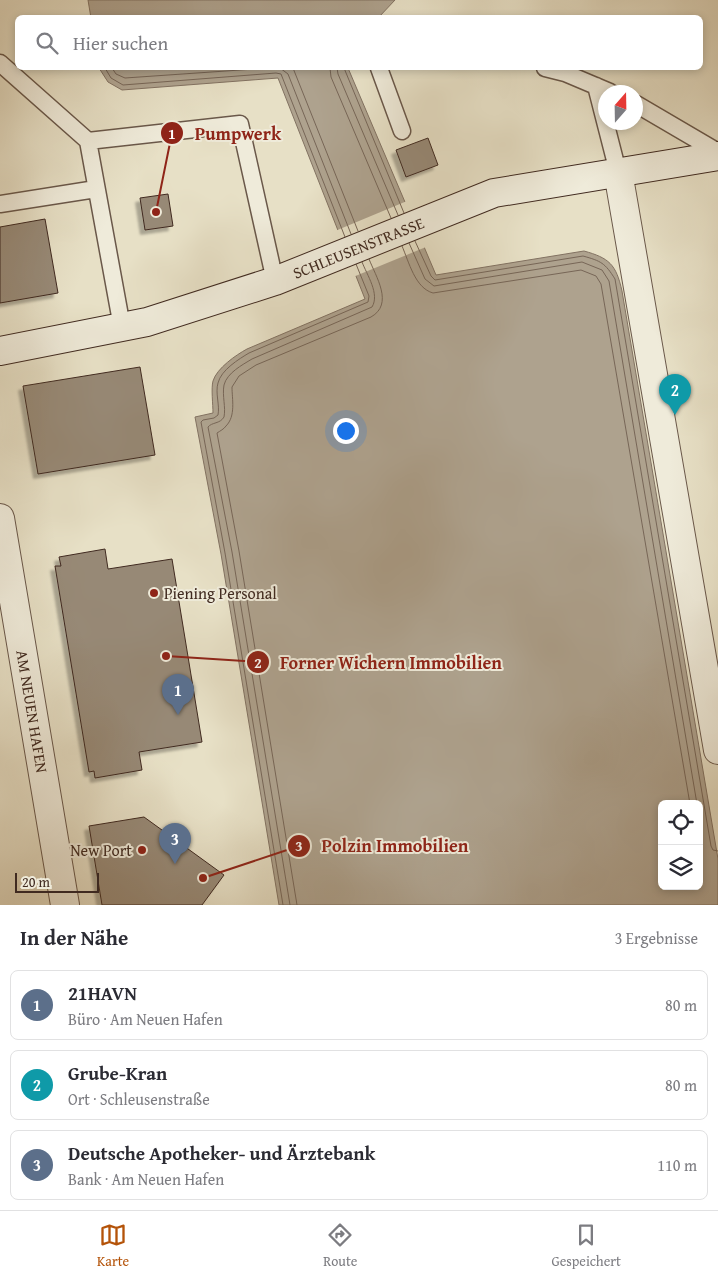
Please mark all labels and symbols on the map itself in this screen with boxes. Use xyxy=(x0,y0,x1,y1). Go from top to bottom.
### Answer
north arrow xyxy=(598,85,643,130)
callout: Pumpwerk xyxy=(160,117,291,150)
text: Pumpwerk xyxy=(195,120,282,147)
text: 1 xyxy=(168,123,176,144)
street label: SCHLEUSENSTRASSE xyxy=(289,210,427,285)
pin: 2 xyxy=(659,374,691,415)
your location xyxy=(333,418,359,444)
place label: Piening Personal xyxy=(164,581,277,605)
marker: Piening Personal xyxy=(148,587,160,599)
callout: Forner Wichern Immobilien xyxy=(245,646,512,679)
street label: AM NEUEN HAFEN xyxy=(10,648,55,775)
text: Forner Wichern Immobilien xyxy=(280,649,502,676)
text: 2 xyxy=(254,652,262,673)
pin: 1 xyxy=(162,674,194,715)
pin: 3 xyxy=(159,823,191,864)
callout: Polzin Immobilien xyxy=(286,830,478,863)
text: Polzin Immobilien xyxy=(322,832,469,859)
text: 3 xyxy=(295,835,303,856)
place label: New Port xyxy=(70,838,132,862)
marker: New Port xyxy=(136,844,148,856)
scale bar xyxy=(15,870,99,893)

